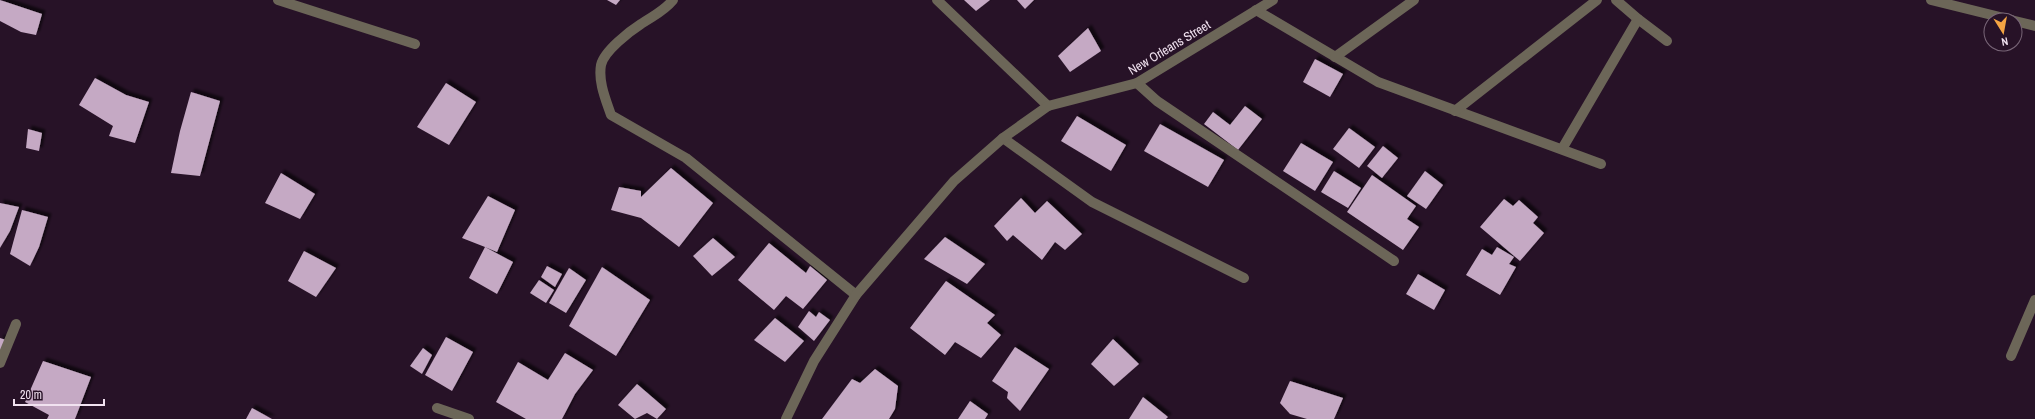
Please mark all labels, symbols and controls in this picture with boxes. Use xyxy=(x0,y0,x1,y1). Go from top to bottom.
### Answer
north arrow xyxy=(1983,12,2023,52)
street label: New Orleans Street xyxy=(1125,16,1214,79)
text: N xyxy=(2000,34,2009,49)
scale bar xyxy=(14,381,104,407)
text: 20 m xyxy=(20,387,42,403)

